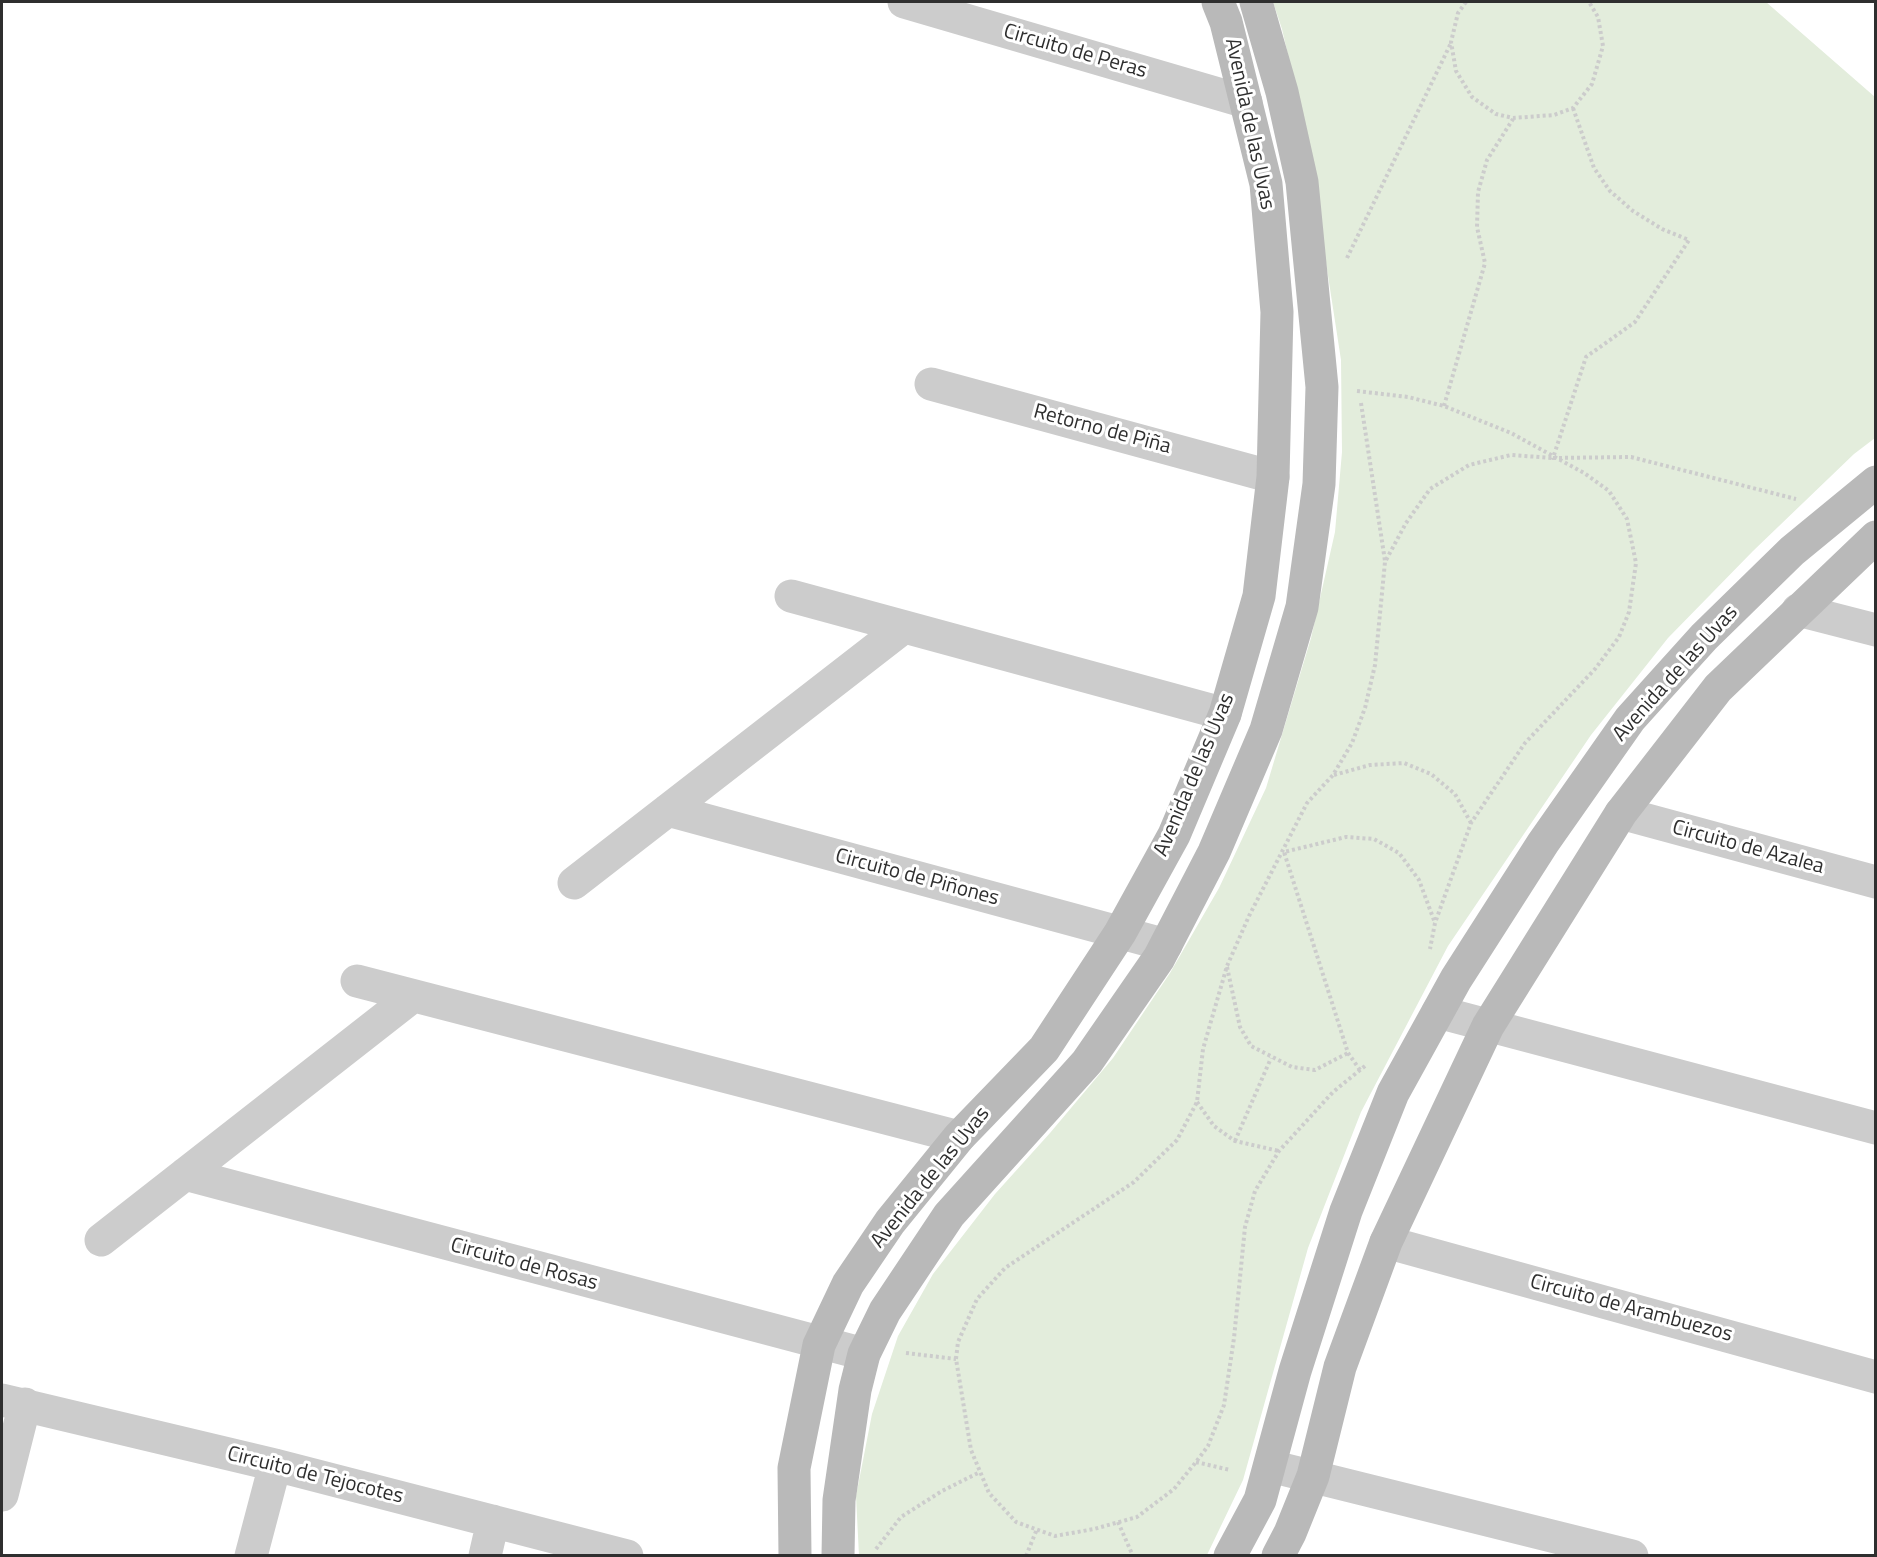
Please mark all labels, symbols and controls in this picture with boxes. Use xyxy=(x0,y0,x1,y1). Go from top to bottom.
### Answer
street label: Circuito de Peras xyxy=(1000,20,1150,84)
street label: Avenida de las Uvas xyxy=(1219,36,1279,212)
street label: Retorno de Piña xyxy=(1031,400,1173,460)
street label: Avenida de las Uvas xyxy=(1608,601,1744,747)
street label: Avenida de las Uvas xyxy=(1149,690,1241,860)
street label: Circuito de Azalea xyxy=(1669,816,1827,880)
street label: Circuito de Piñones xyxy=(832,844,1002,912)
street label: Avenida de las Uvas xyxy=(866,1102,996,1254)
street label: Circuito de Rosas xyxy=(448,1233,600,1297)
street label: Circuito de Arambuezos xyxy=(1527,1270,1735,1348)
street label: Circuito de Tejocotes xyxy=(224,1442,406,1510)

